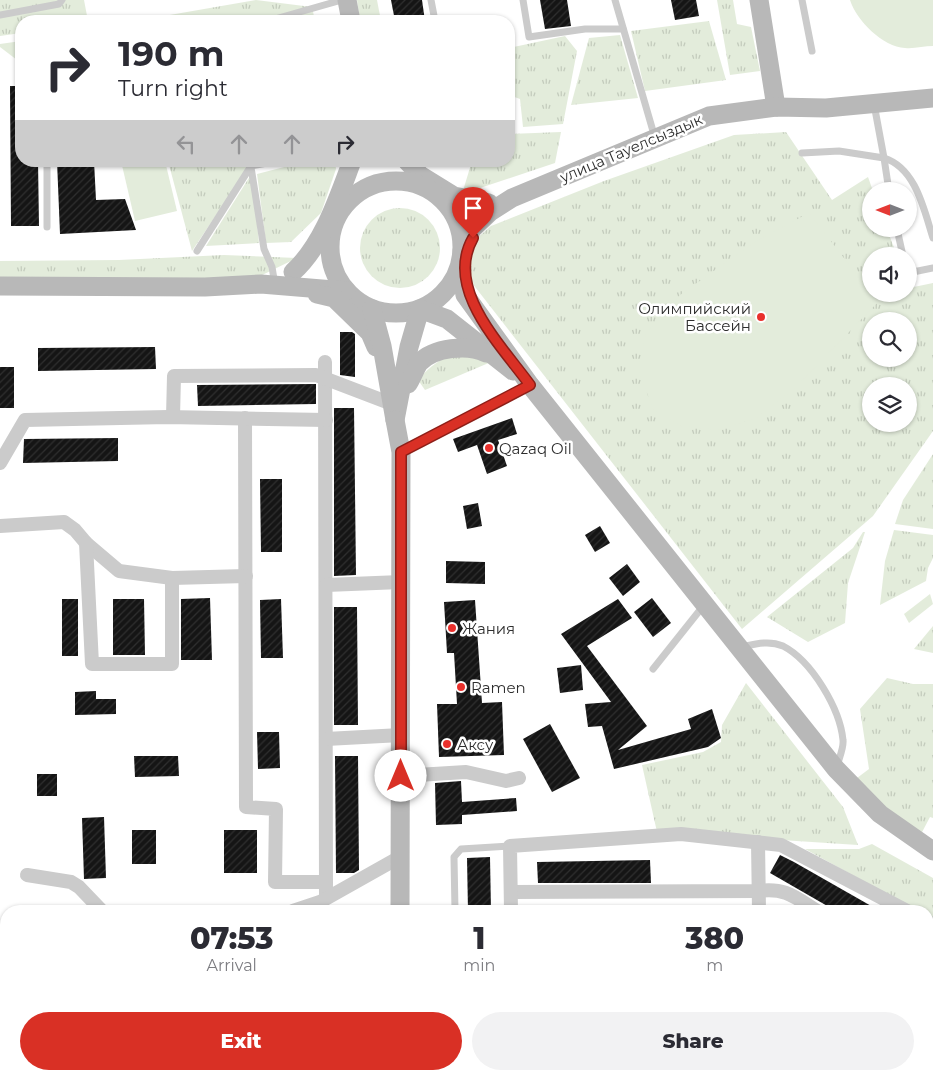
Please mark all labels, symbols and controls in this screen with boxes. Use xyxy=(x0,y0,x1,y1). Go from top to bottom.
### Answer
text: 190 m xyxy=(118,32,224,75)
icon: right xyxy=(35,35,100,100)
text: Turn right xyxy=(118,75,228,102)
street label: улица Тауелсыздык xyxy=(556,109,705,187)
icon: left xyxy=(172,130,200,158)
icon: ahead xyxy=(225,130,253,158)
icon: ahead xyxy=(278,130,306,158)
icon: right xyxy=(331,130,359,158)
north arrow xyxy=(862,182,918,238)
map controls xyxy=(862,182,917,432)
pin xyxy=(452,187,494,238)
icon: arrive xyxy=(459,194,487,222)
button: sound xyxy=(862,247,917,302)
place label: Олимпийский Бассейн xyxy=(638,299,751,335)
marker: Олимпийский Бассейн xyxy=(755,311,767,323)
button: search xyxy=(862,312,917,367)
button: layers xyxy=(862,377,917,432)
place label: Qazaq Oil xyxy=(499,439,572,458)
marker: Qazaq Oil xyxy=(483,442,495,454)
place label: Жания xyxy=(462,619,515,638)
marker: Жания xyxy=(446,622,458,634)
place label: Ramen xyxy=(471,678,526,697)
marker: Ramen xyxy=(455,681,467,693)
place label: Аксу xyxy=(457,735,494,754)
marker: Аксу xyxy=(441,738,453,750)
position arrow xyxy=(374,749,426,801)
text: 07:53 xyxy=(190,920,273,957)
text: 1 xyxy=(473,920,485,957)
text: 380 xyxy=(685,920,744,957)
text: Arrival xyxy=(206,956,257,975)
text: min xyxy=(463,956,495,975)
text: m xyxy=(706,956,723,975)
button: Exit xyxy=(20,1012,462,1070)
button: Share xyxy=(472,1012,914,1070)

